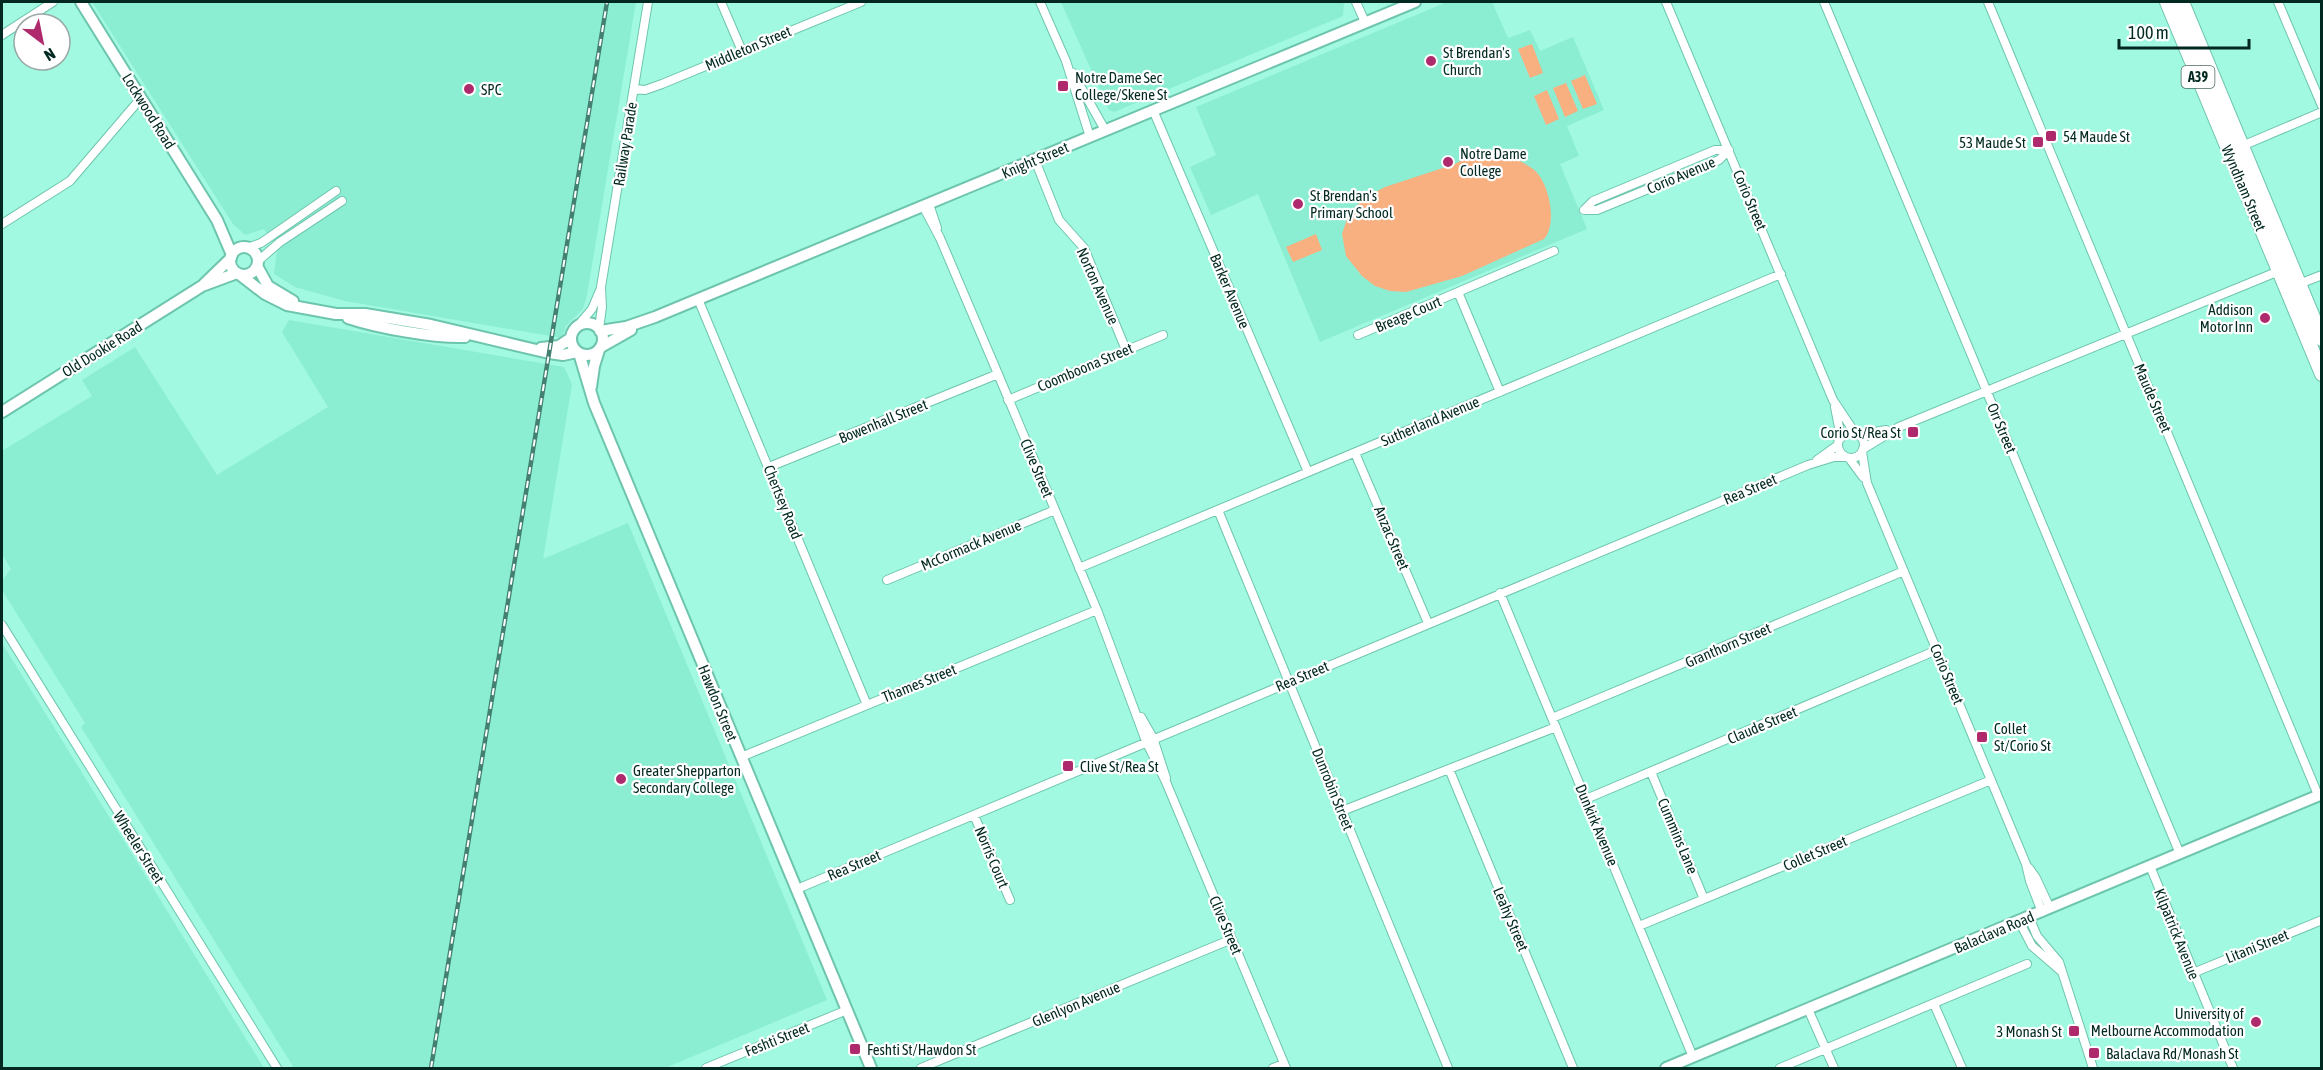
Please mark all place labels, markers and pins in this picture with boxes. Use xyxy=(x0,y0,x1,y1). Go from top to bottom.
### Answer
place label: St Brendan's Church xyxy=(1443,44,1510,78)
marker: St Brendan's Church xyxy=(1424,54,1438,68)
place label: Notre Dame Sec College/Skene St xyxy=(1075,69,1168,103)
marker: Notre Dame Sec College/Skene St xyxy=(1056,79,1070,93)
place label: SPC xyxy=(481,81,502,98)
marker: SPC xyxy=(462,82,476,96)
place label: 54 Maude St xyxy=(2063,128,2130,145)
marker: 54 Maude St xyxy=(2044,129,2058,143)
place label: 53 Maude St xyxy=(1959,134,2026,151)
marker: 53 Maude St xyxy=(2031,135,2045,149)
place label: Notre Dame College xyxy=(1460,145,1527,179)
marker: Notre Dame College xyxy=(1441,155,1455,169)
place label: St Brendan's Primary School xyxy=(1310,187,1393,221)
marker: St Brendan's Primary School xyxy=(1291,197,1305,211)
place label: Addison Motor Inn xyxy=(2200,301,2253,335)
marker: Addison Motor Inn xyxy=(2258,311,2272,325)
place label: Corio St/Rea St xyxy=(1821,424,1901,441)
marker: Corio St/Rea St xyxy=(1906,425,1920,439)
place label: Collet St/Corio St xyxy=(1994,720,2051,754)
marker: Collet St/Corio St xyxy=(1975,730,1989,744)
place label: Clive St/Rea St xyxy=(1080,758,1159,775)
marker: Clive St/Rea St xyxy=(1061,759,1075,773)
place label: Greater Shepparton Secondary College xyxy=(633,762,741,796)
marker: Greater Shepparton Secondary College xyxy=(614,772,628,786)
place label: University of Melbourne Accommodation xyxy=(2091,1005,2244,1039)
marker: University of Melbourne Accommodation xyxy=(2249,1015,2263,1029)
place label: 3 Monash St xyxy=(1996,1023,2062,1040)
marker: 3 Monash St xyxy=(2067,1024,2081,1038)
place label: Feshti St/Hawdon St xyxy=(867,1041,976,1058)
marker: Feshti St/Hawdon St xyxy=(848,1042,862,1056)
place label: Balaclava Rd/Monash St xyxy=(2106,1045,2239,1062)
marker: Balaclava Rd/Monash St xyxy=(2087,1046,2101,1060)

